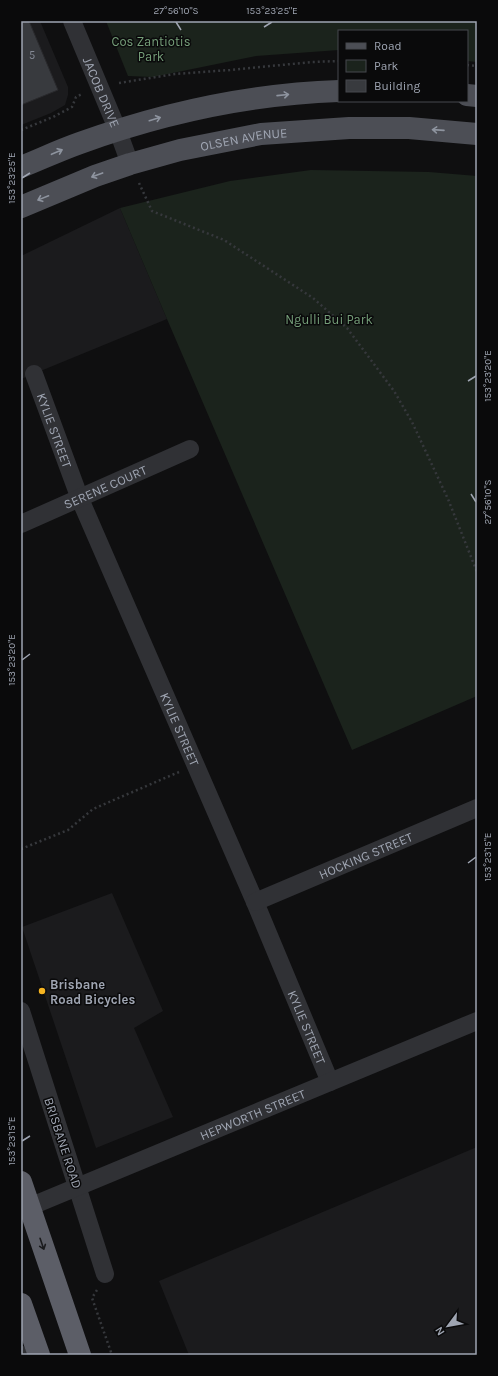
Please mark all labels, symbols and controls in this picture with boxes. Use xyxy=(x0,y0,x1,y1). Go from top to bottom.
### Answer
text: 27°56'10"S xyxy=(154,5,198,17)
text: 153°23'25"E xyxy=(246,5,298,17)
legend xyxy=(338,30,468,102)
park label: Cos Zantiotis Park xyxy=(111,34,191,64)
text: Road xyxy=(374,39,402,53)
house number: 5 xyxy=(29,49,35,62)
street label: JACOB DRIVE xyxy=(80,54,123,130)
text: Park xyxy=(374,59,399,73)
text: Building xyxy=(374,79,421,93)
one-way arrow xyxy=(276,91,289,99)
one-way arrow xyxy=(148,115,161,122)
street label: OLSEN AVENUE xyxy=(199,125,288,153)
one-way arrow xyxy=(432,126,445,133)
one-way arrow xyxy=(51,148,63,156)
text: 153°23'25"E xyxy=(6,152,18,204)
one-way arrow xyxy=(91,172,103,180)
one-way arrow xyxy=(37,194,49,202)
park label: Ngulli Bui Park xyxy=(285,312,373,327)
text: 153°23'20"E xyxy=(482,350,494,402)
street label: KYLIE STREET xyxy=(34,391,76,470)
street label: SERENE COURT xyxy=(61,462,149,512)
text: 27°56'10"S xyxy=(482,480,494,524)
text: 153°23'20"E xyxy=(6,634,18,686)
street label: KYLIE STREET xyxy=(157,690,203,769)
street label: HOCKING STREET xyxy=(316,829,415,882)
text: 153°23'15"E xyxy=(482,833,494,881)
place label: Brisbane Road Bicycles xyxy=(50,977,135,1007)
marker: Brisbane Road Bicycles xyxy=(37,986,47,996)
street label: KYLIE STREET xyxy=(285,988,329,1067)
street label: HEPWORTH STREET xyxy=(197,1085,308,1143)
street label: BRISBANE ROAD xyxy=(41,1096,85,1190)
text: 153°23'15"E xyxy=(6,1117,18,1165)
one-way arrow xyxy=(38,1238,46,1250)
north arrow xyxy=(428,1306,468,1346)
text: N xyxy=(432,1324,448,1338)

